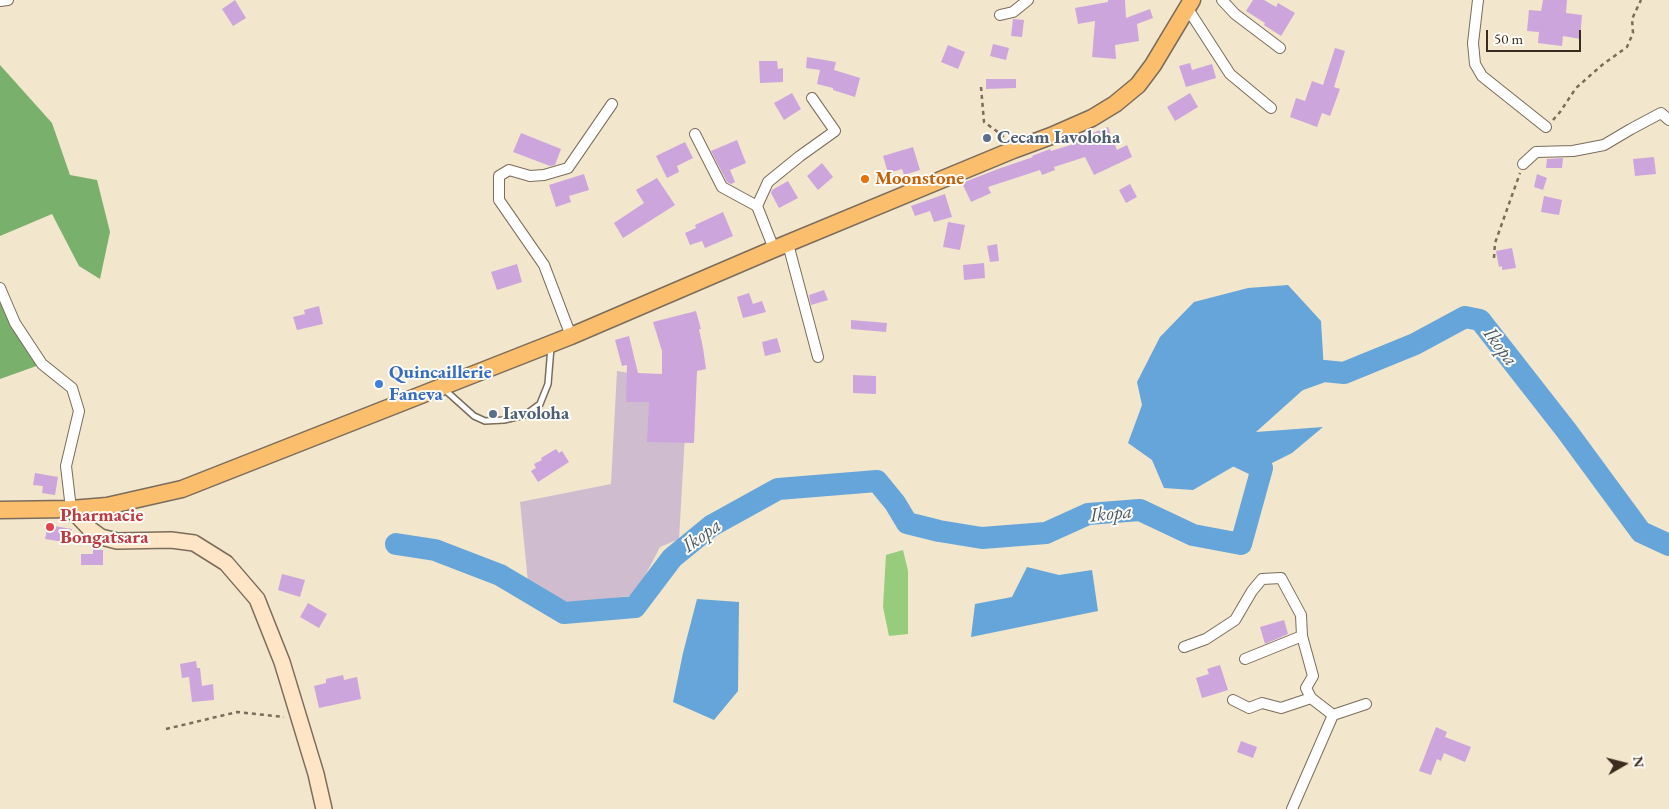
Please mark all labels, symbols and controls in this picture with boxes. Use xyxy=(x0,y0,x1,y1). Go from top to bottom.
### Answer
scale bar xyxy=(1489,20,1584,52)
text: 50 m xyxy=(1494,29,1523,48)
place label: Cecam Iavoloha xyxy=(997,127,1120,149)
marker: Cecam Iavoloha xyxy=(981,132,993,144)
place label: Moonstone xyxy=(875,168,964,190)
marker: Moonstone xyxy=(859,173,871,185)
water label: Ikopa xyxy=(1478,323,1522,371)
place label: Quincaillerie Faneva xyxy=(389,362,492,406)
marker: Quincaillerie Faneva xyxy=(373,378,385,390)
place label: Iavoloha xyxy=(503,403,569,425)
marker: Iavoloha xyxy=(487,408,499,420)
water label: Ikopa xyxy=(1089,500,1133,528)
place label: Pharmacie Bongatsara xyxy=(60,505,149,549)
water label: Ikopa xyxy=(678,514,726,558)
marker: Pharmacie Bongatsara xyxy=(44,521,56,533)
north arrow xyxy=(1599,739,1649,789)
text: N xyxy=(1629,755,1649,769)

